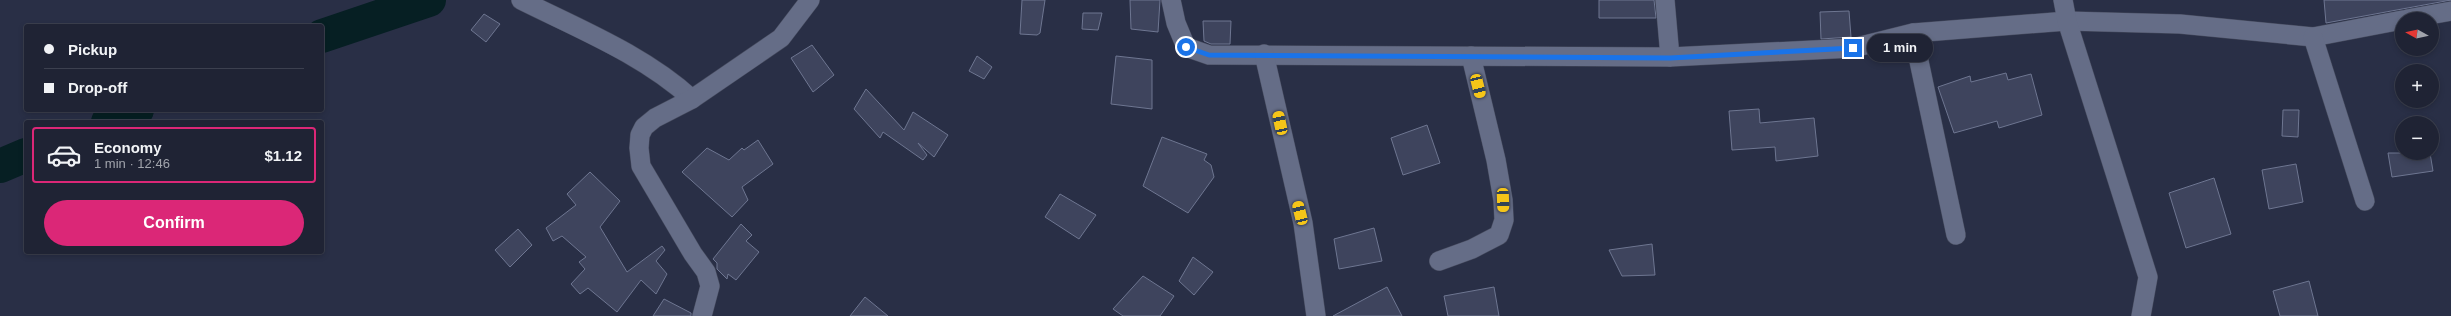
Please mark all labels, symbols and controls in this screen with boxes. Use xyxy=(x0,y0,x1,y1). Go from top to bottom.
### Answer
north arrow xyxy=(2395,12,2439,56)
map controls xyxy=(2395,12,2439,160)
callout: 1 min xyxy=(1867,34,1933,62)
route start xyxy=(1177,38,1195,56)
route end xyxy=(1844,39,1862,57)
text: 1 min xyxy=(1883,40,1917,55)
text: Pickup xyxy=(68,41,117,58)
button: + xyxy=(2395,64,2439,108)
car xyxy=(1469,73,1487,99)
text: Drop-off xyxy=(68,79,127,96)
car xyxy=(1272,110,1288,136)
button: − xyxy=(2395,116,2439,160)
icon: car xyxy=(46,137,82,173)
text: Economy xyxy=(94,139,162,156)
text: $1.12 xyxy=(264,147,302,164)
text: 1 min · 12:46 xyxy=(94,156,170,171)
car xyxy=(1497,188,1509,212)
button: Confirm xyxy=(44,200,304,246)
car xyxy=(1291,200,1309,226)

